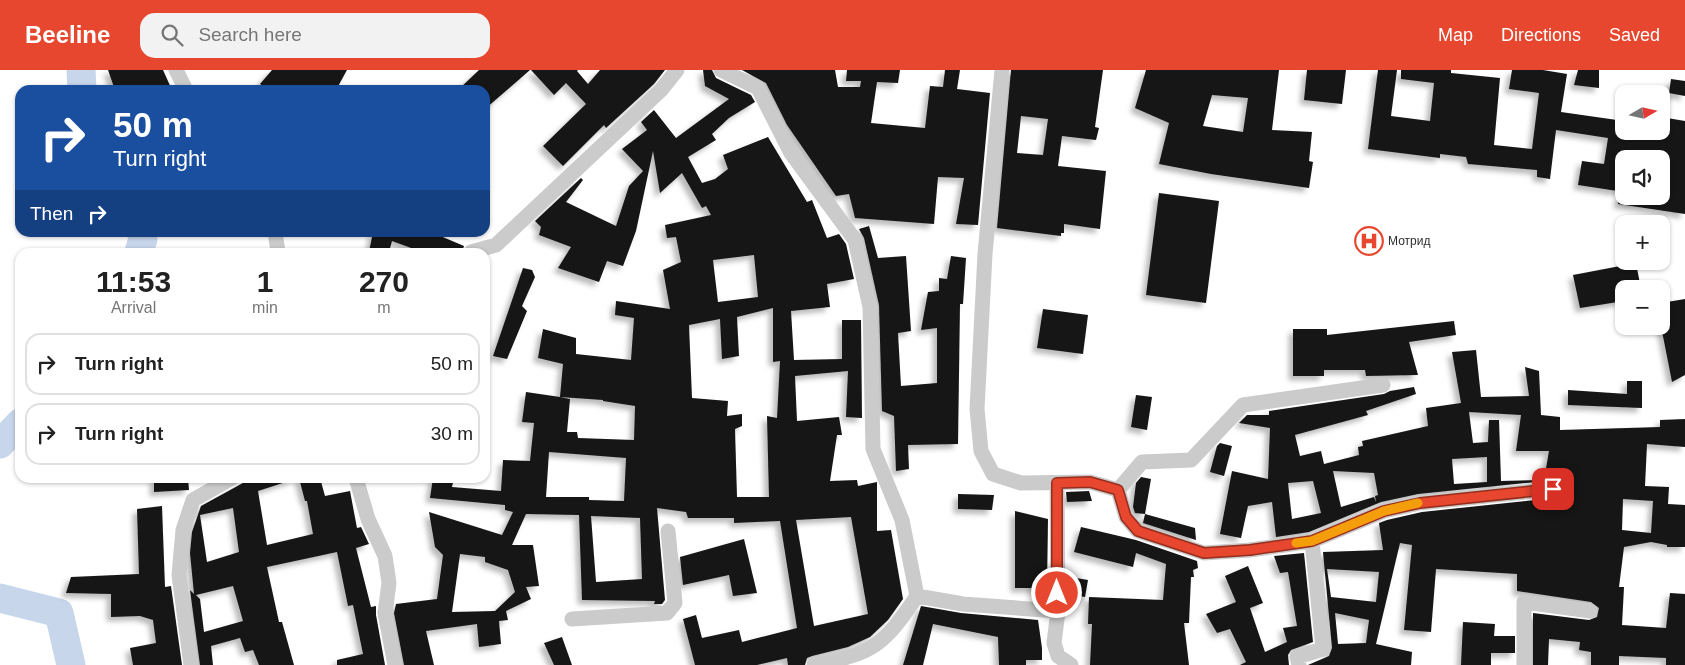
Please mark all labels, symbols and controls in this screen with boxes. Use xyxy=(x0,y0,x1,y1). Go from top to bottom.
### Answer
search box xyxy=(140,13,490,58)
text: Beeline xyxy=(25,21,110,48)
icon: search xyxy=(158,21,186,49)
text: Search here xyxy=(198,24,302,45)
text: Map xyxy=(1438,25,1473,45)
text: Directions xyxy=(1501,25,1581,45)
text: Saved xyxy=(1609,25,1660,45)
north arrow xyxy=(1615,85,1670,140)
map controls xyxy=(1615,85,1670,335)
icon: right xyxy=(30,105,95,170)
text: 50 m xyxy=(113,105,193,144)
text: Turn right xyxy=(113,146,206,171)
button: sound xyxy=(1615,150,1670,205)
icon: right xyxy=(83,200,111,228)
text: Then xyxy=(30,203,73,224)
button: + xyxy=(1615,215,1670,270)
hospital icon: Мотрид xyxy=(1354,226,1384,256)
place label: Мотрид xyxy=(1388,234,1430,248)
text: 11:53 xyxy=(96,265,171,298)
text: 1 xyxy=(257,265,273,298)
text: 270 xyxy=(359,265,409,298)
button: − xyxy=(1615,280,1670,335)
text: Arrival xyxy=(111,299,156,316)
text: min xyxy=(252,299,278,316)
text: m xyxy=(377,299,391,316)
icon: right xyxy=(32,350,60,378)
text: Turn right xyxy=(75,353,163,374)
text: 50 m xyxy=(431,353,473,374)
icon: right xyxy=(32,420,60,448)
text: Turn right xyxy=(75,423,163,444)
text: 30 m xyxy=(431,423,473,444)
pin xyxy=(1532,468,1574,510)
icon: arrive xyxy=(1539,475,1567,503)
position arrow xyxy=(1030,566,1082,618)

